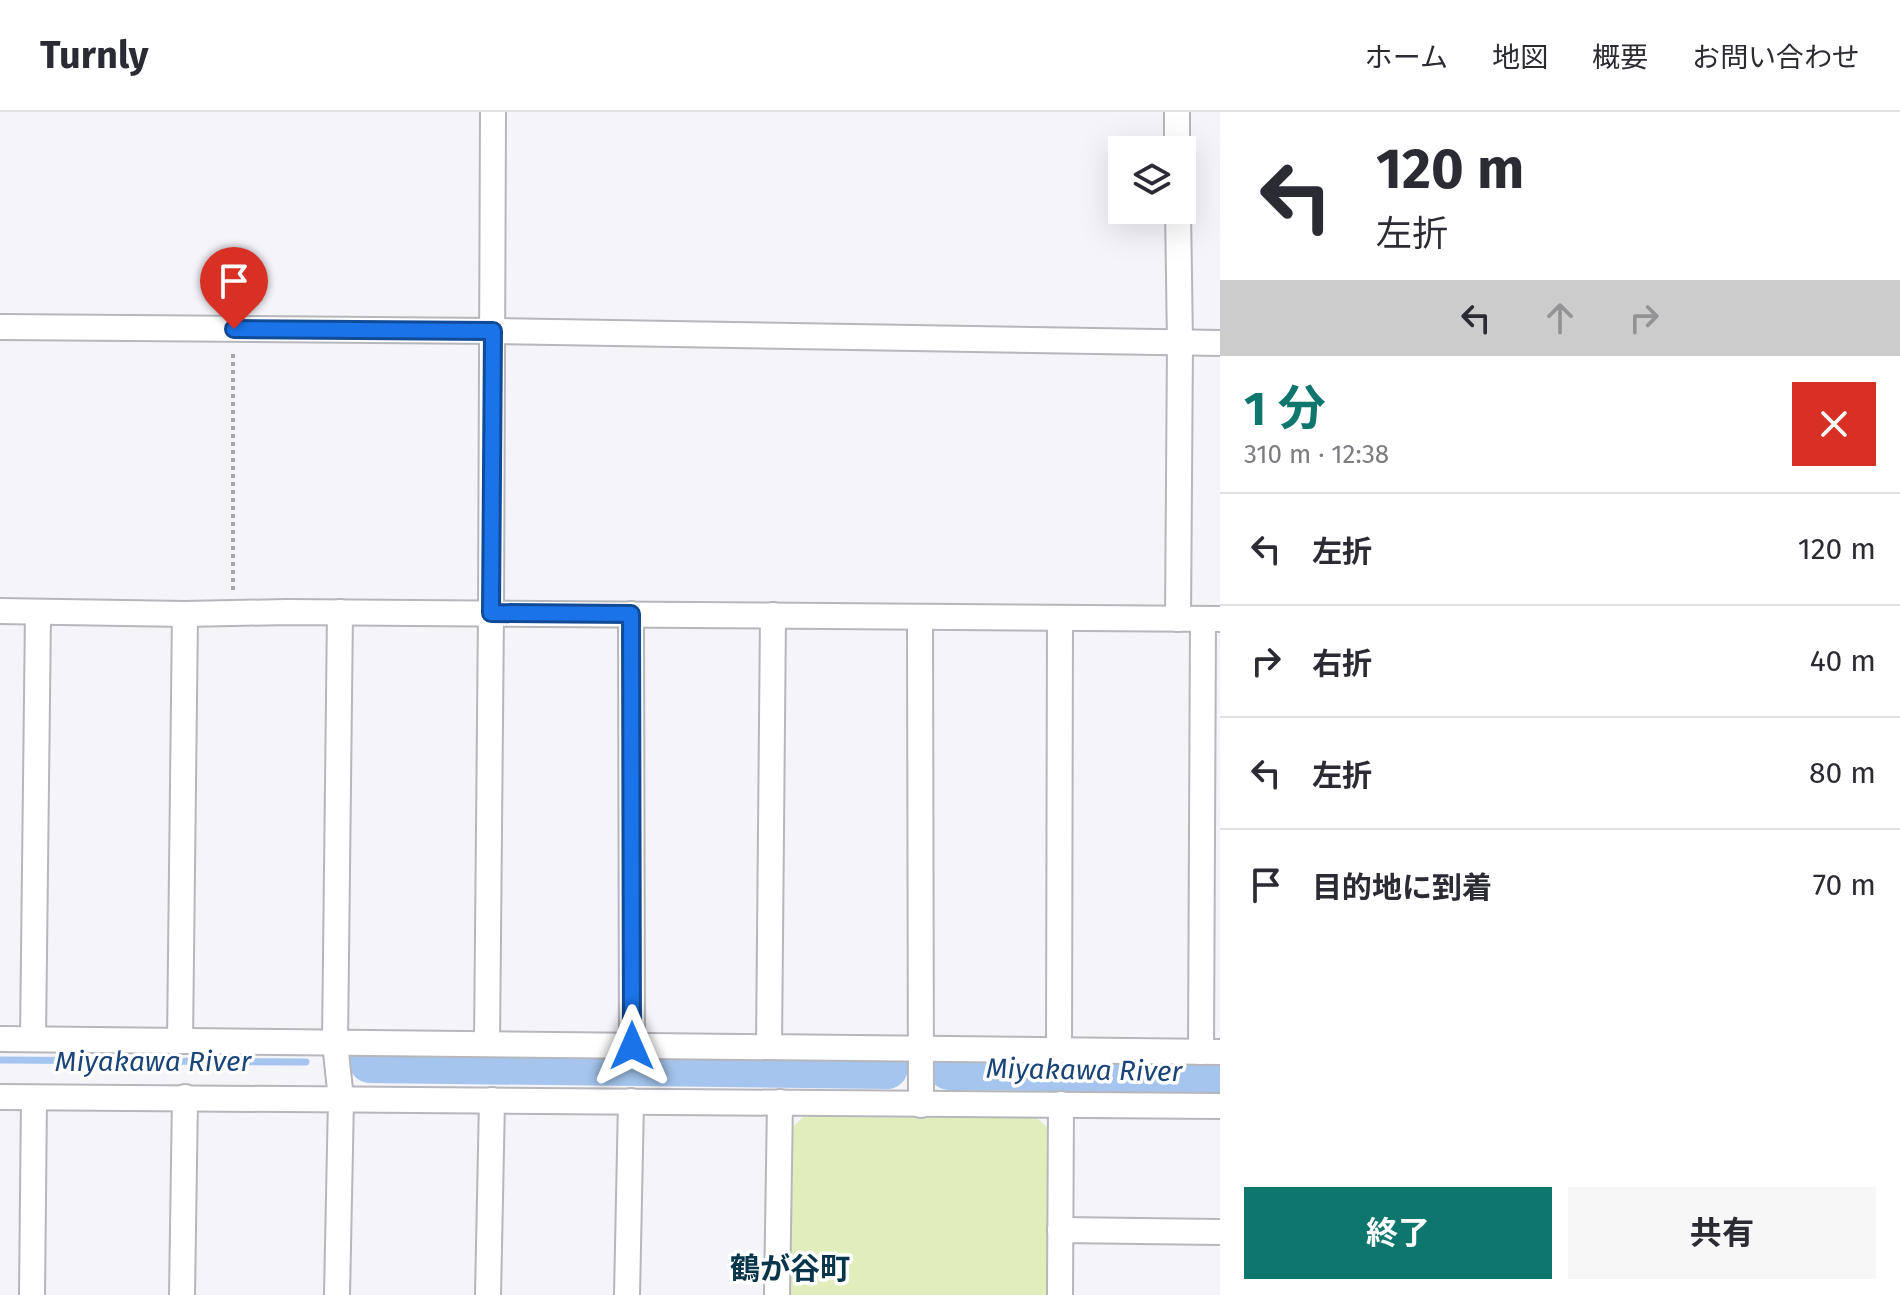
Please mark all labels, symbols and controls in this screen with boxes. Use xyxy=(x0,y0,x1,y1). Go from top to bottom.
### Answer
text: Turnly xyxy=(40,32,149,78)
text: ホーム xyxy=(1365,41,1448,74)
text: 地図 xyxy=(1492,41,1548,74)
text: 概要 xyxy=(1592,41,1648,74)
text: お問い合わせ xyxy=(1692,41,1860,74)
map controls xyxy=(1108,136,1196,224)
button: layers xyxy=(1108,136,1196,224)
text: 120 m xyxy=(1376,136,1524,203)
icon: left xyxy=(1244,144,1348,248)
text: 左折 xyxy=(1376,212,1448,256)
pin xyxy=(200,247,268,329)
icon: arrive xyxy=(212,259,256,303)
icon: left xyxy=(1454,296,1498,340)
icon: ahead xyxy=(1538,296,1582,340)
icon: right xyxy=(1622,296,1666,340)
text: 1 分 xyxy=(1244,380,1326,438)
button: close xyxy=(1792,382,1876,466)
text: 310 m · 12:38 xyxy=(1244,439,1389,470)
icon: left xyxy=(1244,527,1288,571)
text: 120 m xyxy=(1798,531,1876,567)
text: 左折 xyxy=(1312,534,1372,570)
icon: right xyxy=(1244,639,1288,683)
text: 40 m xyxy=(1810,643,1876,679)
text: 右折 xyxy=(1312,646,1372,682)
icon: left xyxy=(1244,751,1288,795)
text: 80 m xyxy=(1809,755,1876,791)
text: 左折 xyxy=(1312,758,1372,794)
icon: arrive xyxy=(1244,863,1288,907)
text: 70 m xyxy=(1813,867,1876,903)
text: 目的地に到着 xyxy=(1312,870,1492,906)
position arrow xyxy=(590,1004,674,1088)
water label: Miyakawa River xyxy=(55,1045,253,1078)
water label: Miyakawa River xyxy=(986,1052,1184,1088)
button: 終了 xyxy=(1244,1187,1552,1279)
button: 共有 xyxy=(1568,1187,1876,1279)
district label: 鶴が谷町 xyxy=(730,1251,850,1287)

